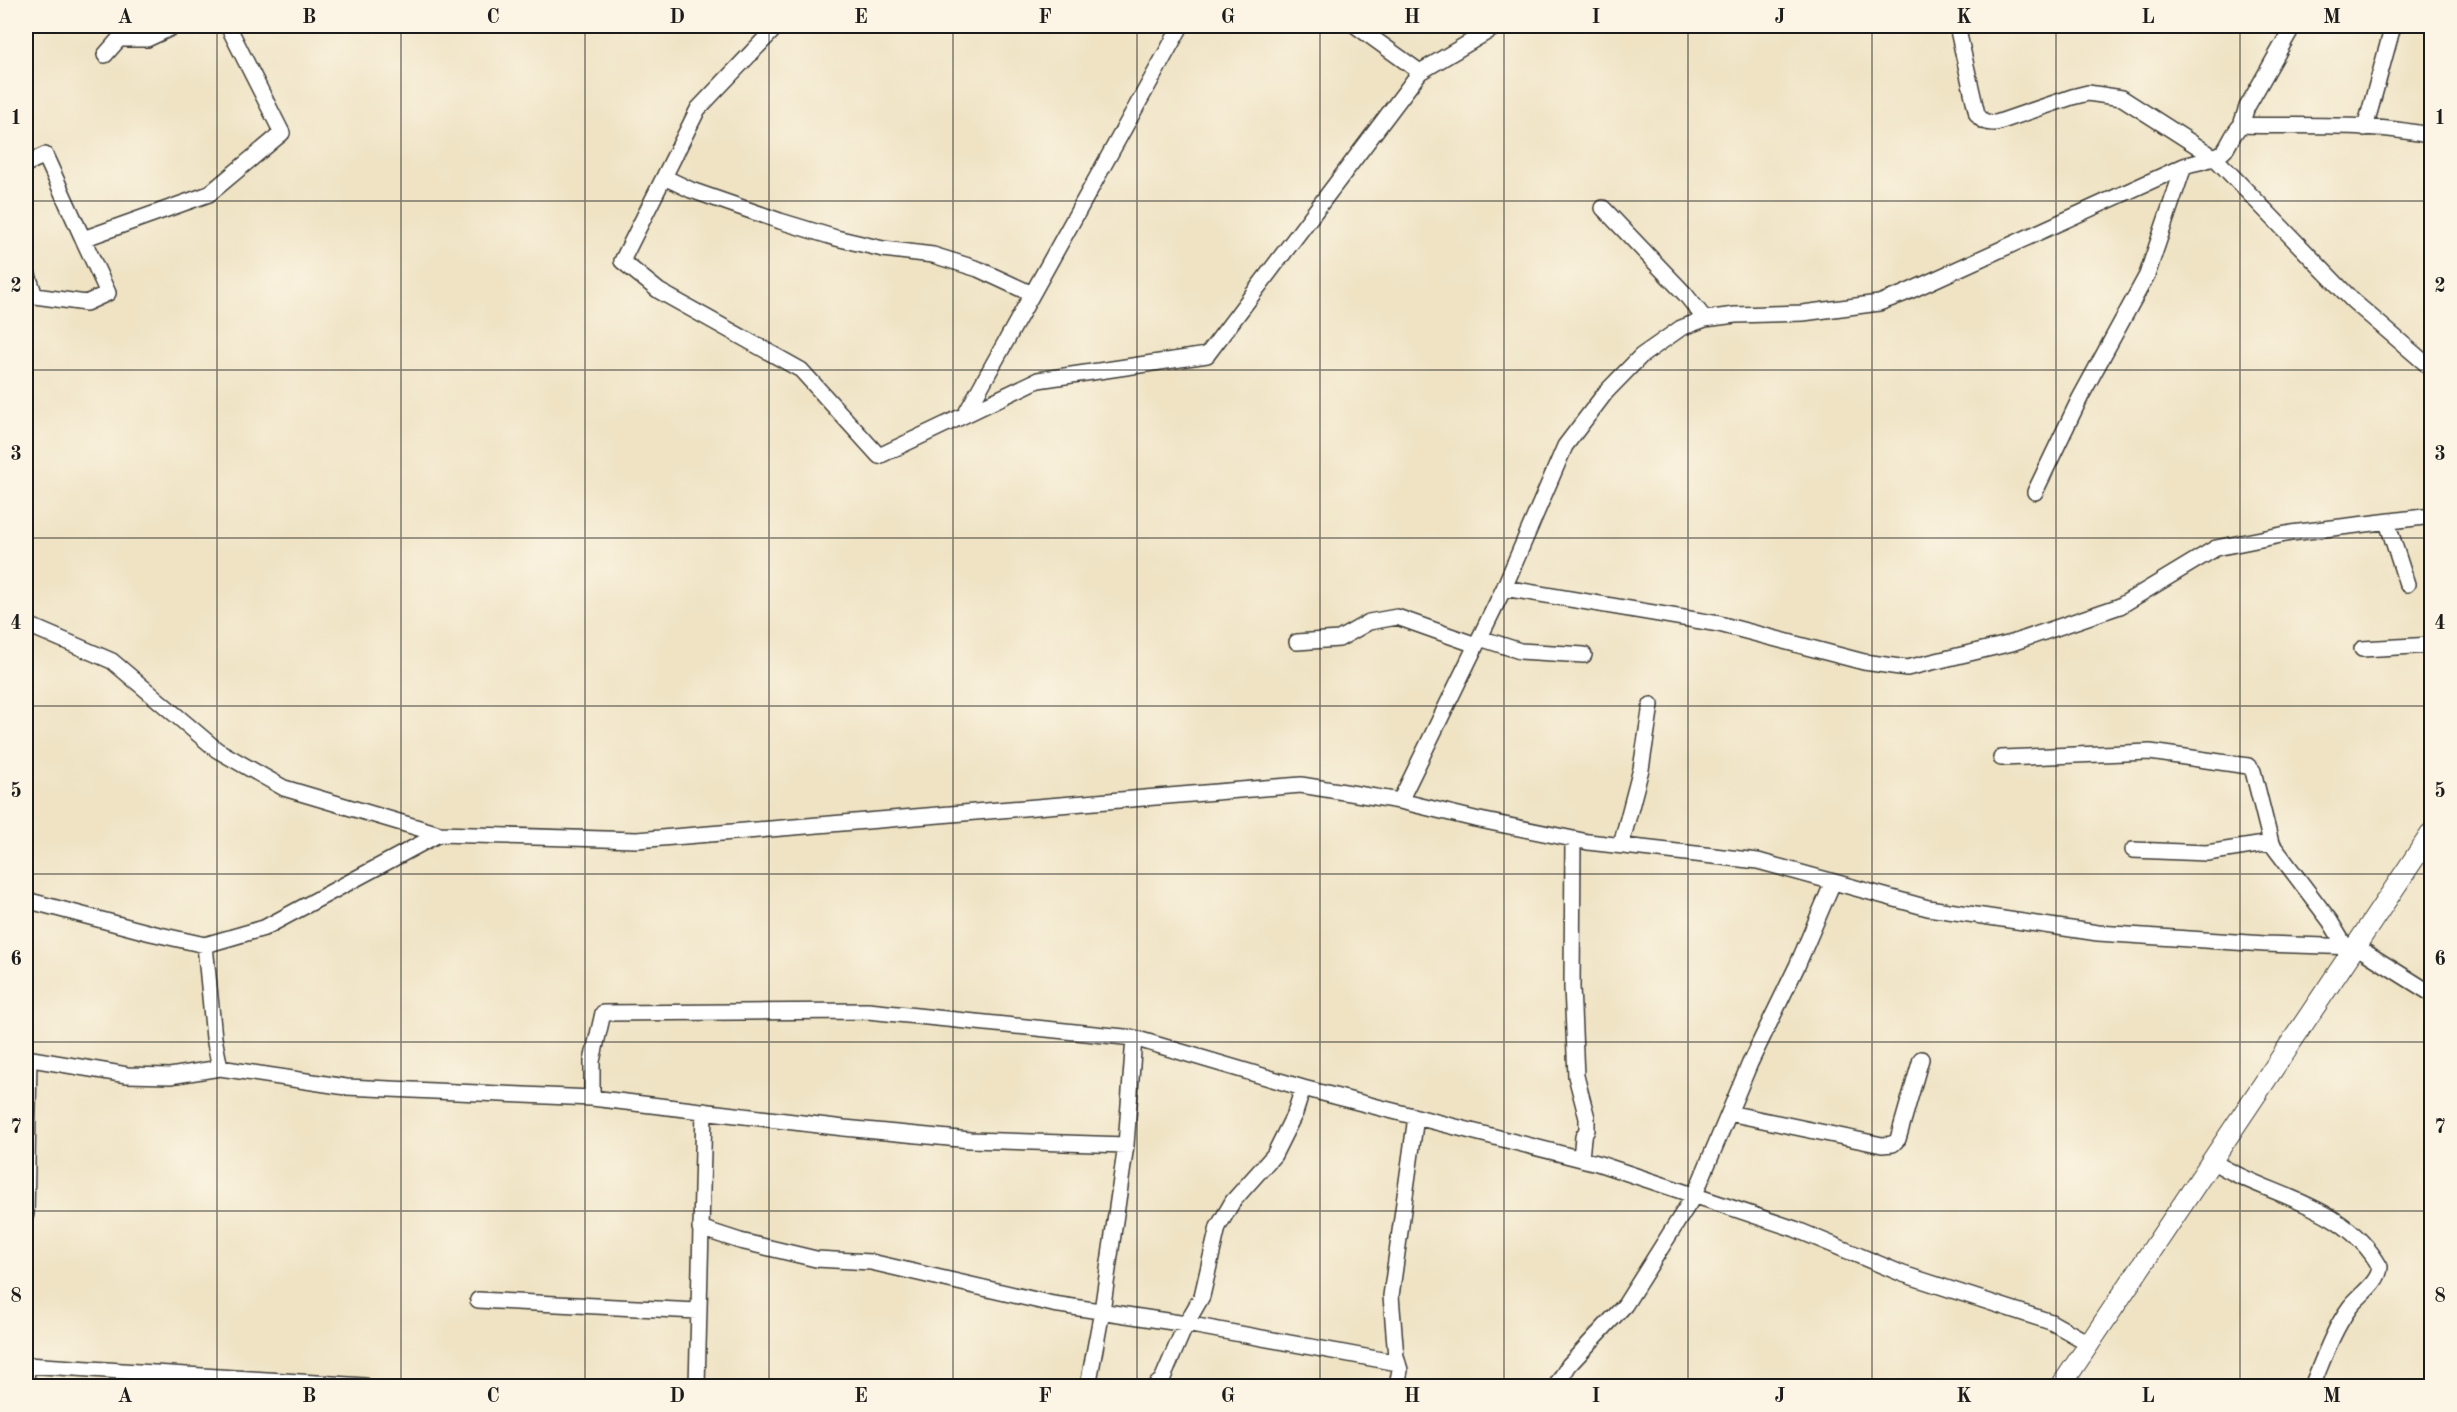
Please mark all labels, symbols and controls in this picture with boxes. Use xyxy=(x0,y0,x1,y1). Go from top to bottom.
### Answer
text: A xyxy=(117,8,133,28)
text: B xyxy=(302,8,316,28)
text: C xyxy=(486,8,500,28)
text: D xyxy=(669,8,685,28)
text: E xyxy=(854,8,868,28)
text: F xyxy=(1038,8,1052,28)
text: G xyxy=(1221,8,1235,28)
text: H xyxy=(1404,8,1420,28)
text: I xyxy=(1592,8,1600,28)
text: J xyxy=(1775,8,1786,28)
text: K xyxy=(1956,8,1972,28)
text: L xyxy=(2141,8,2155,28)
text: M xyxy=(2323,8,2341,28)
text: 1 xyxy=(10,109,22,129)
text: 1 xyxy=(2434,109,2446,129)
text: 2 xyxy=(10,277,22,297)
text: 2 xyxy=(2434,277,2446,297)
text: 3 xyxy=(10,445,22,465)
text: 3 xyxy=(2434,445,2446,465)
text: 4 xyxy=(10,614,22,634)
text: 4 xyxy=(2434,614,2446,634)
text: 5 xyxy=(10,781,22,802)
text: 5 xyxy=(2434,781,2446,802)
text: 6 xyxy=(10,950,22,970)
text: 6 xyxy=(2434,950,2446,970)
text: 7 xyxy=(10,1118,22,1138)
text: 7 xyxy=(2434,1118,2446,1138)
text: 8 xyxy=(10,1287,22,1307)
text: 8 xyxy=(2434,1287,2446,1307)
text: A xyxy=(117,1387,133,1407)
text: B xyxy=(302,1387,316,1407)
text: C xyxy=(486,1387,500,1407)
text: D xyxy=(669,1387,685,1407)
text: E xyxy=(854,1387,868,1407)
text: F xyxy=(1038,1387,1052,1407)
text: G xyxy=(1221,1387,1235,1407)
text: H xyxy=(1404,1387,1420,1407)
text: I xyxy=(1592,1387,1600,1407)
text: J xyxy=(1775,1387,1786,1407)
text: K xyxy=(1956,1387,1972,1407)
text: L xyxy=(2141,1387,2155,1407)
text: M xyxy=(2323,1387,2341,1407)

